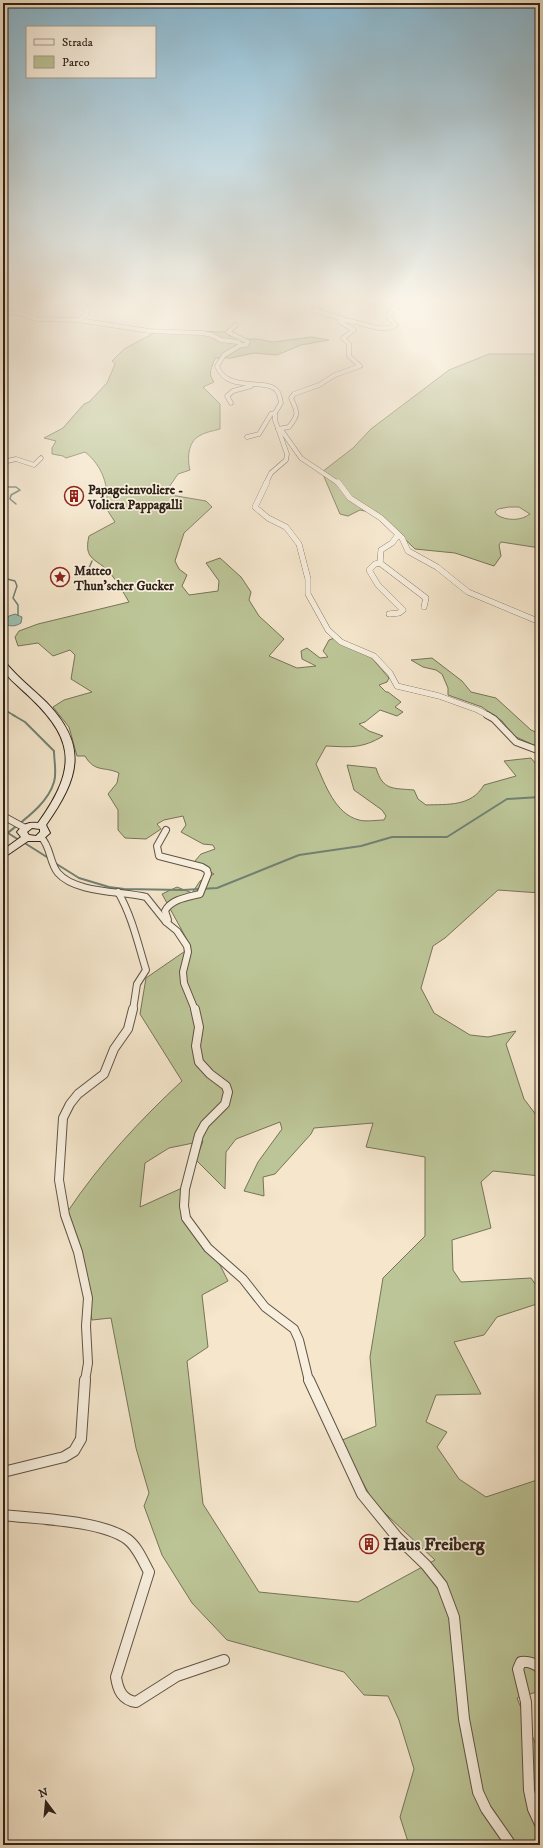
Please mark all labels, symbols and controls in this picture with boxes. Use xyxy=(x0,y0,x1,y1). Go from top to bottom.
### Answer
legend xyxy=(26,26,156,78)
text: Strada xyxy=(62,35,94,50)
text: Parco xyxy=(62,55,90,70)
place label: Papageienvoliere - Voliera Pappagalli xyxy=(87,482,183,514)
building icon: Papageienvoliere - Voliera Pappagalli xyxy=(63,485,85,507)
place label: Matteo Thun'scher Gucker xyxy=(73,563,174,594)
place icon: Matteo Thun'scher Gucker xyxy=(49,566,71,588)
building icon: Haus Freiberg xyxy=(358,1533,380,1555)
place label: Haus Freiberg xyxy=(383,1534,486,1556)
north arrow xyxy=(26,1782,66,1822)
text: N xyxy=(37,1785,50,1801)

